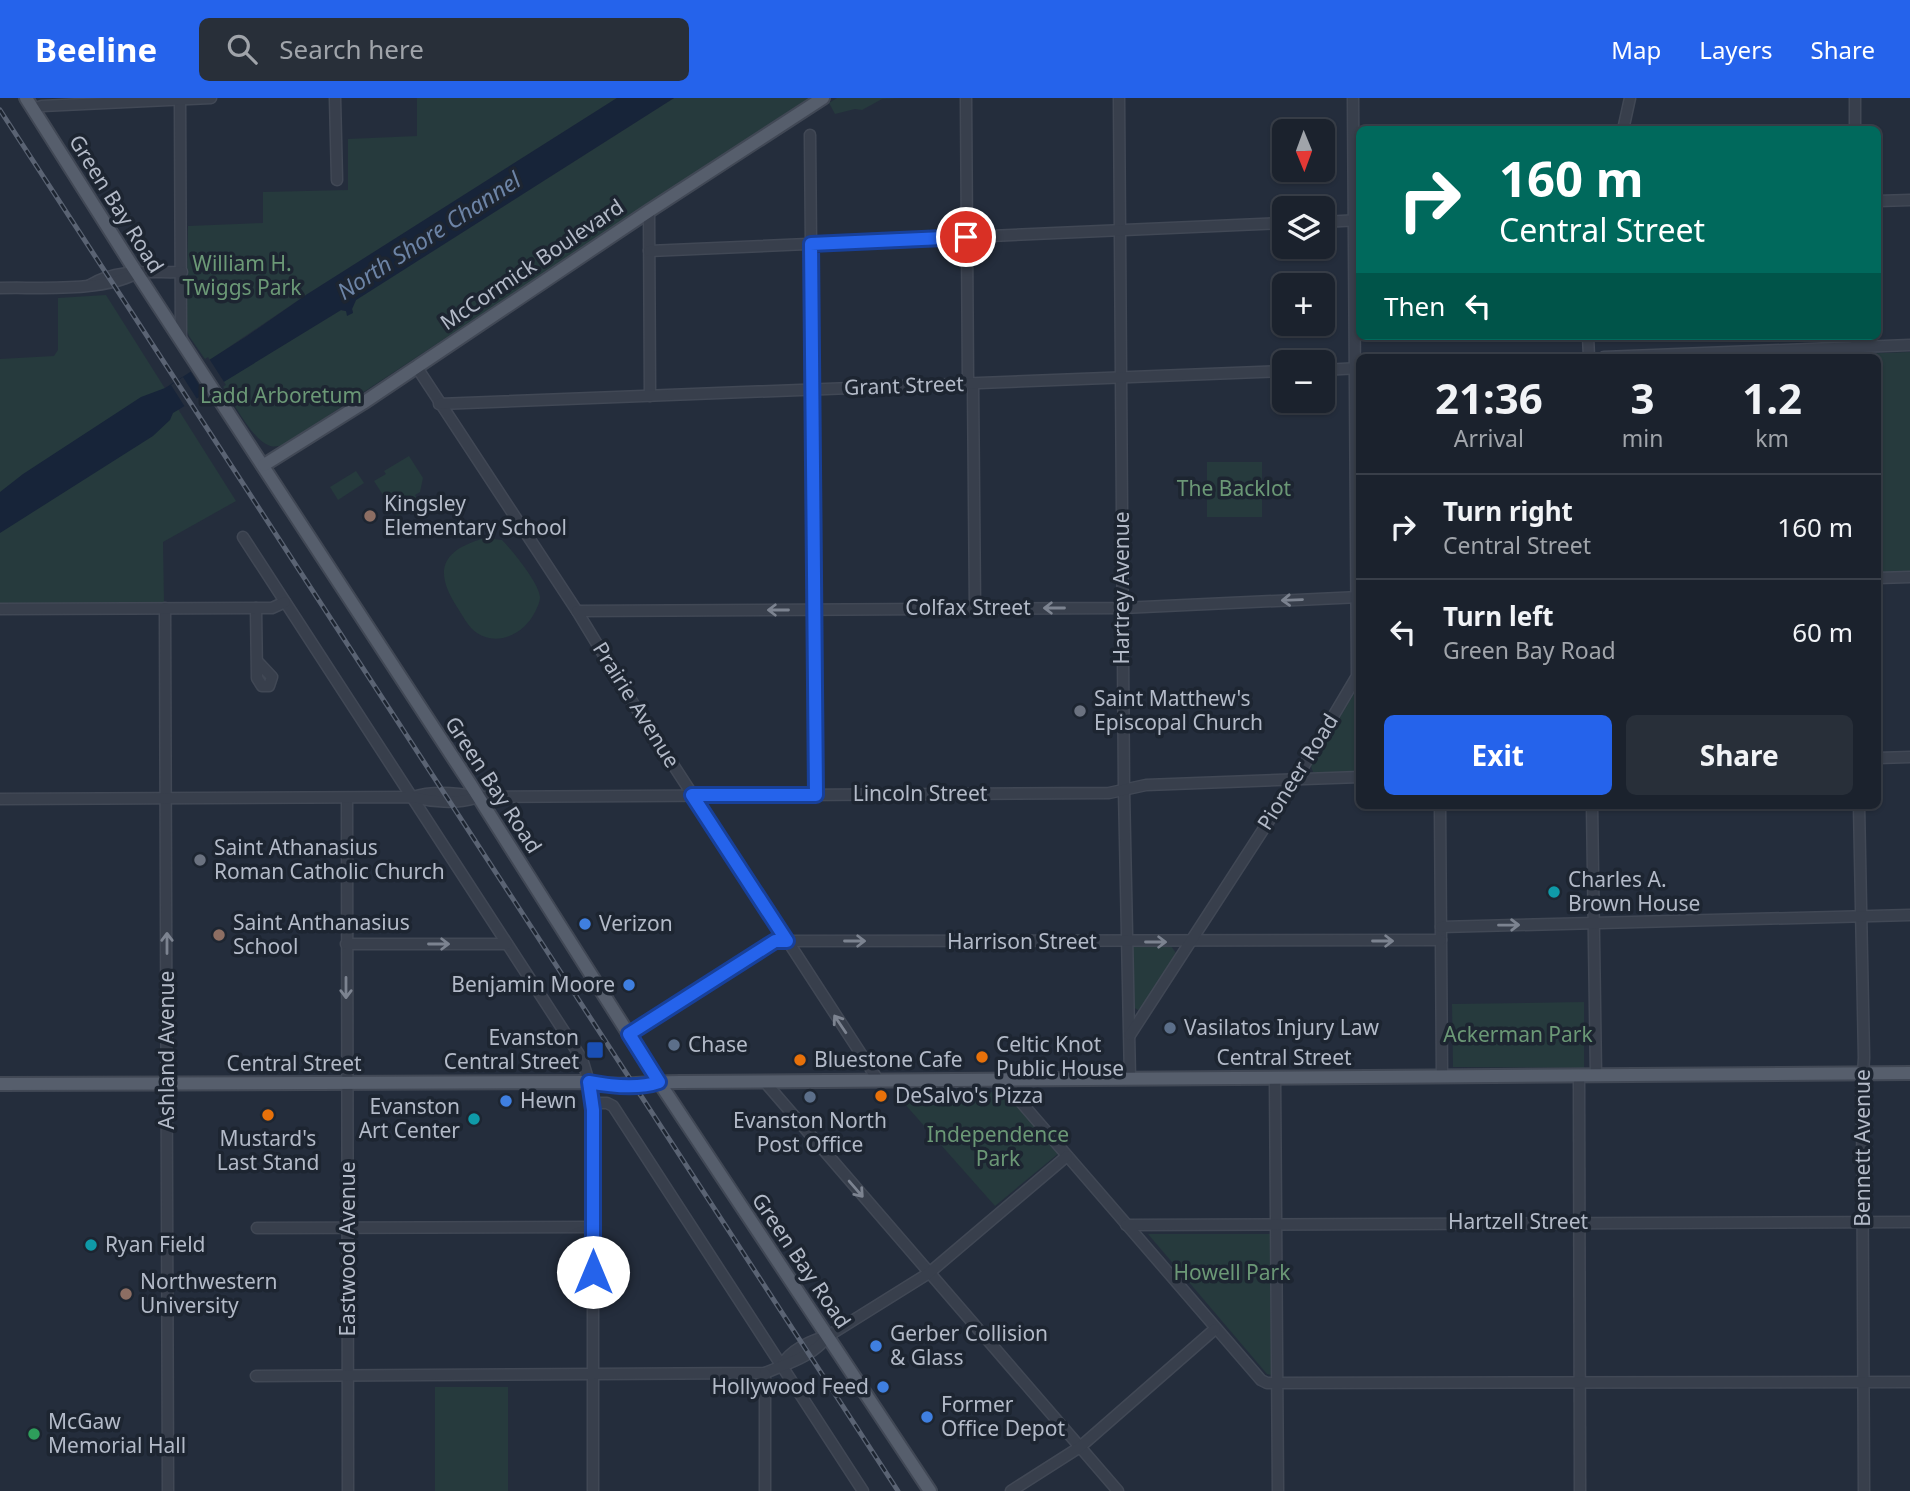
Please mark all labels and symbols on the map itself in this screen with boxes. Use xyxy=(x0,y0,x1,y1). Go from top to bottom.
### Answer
north arrow xyxy=(1272,119,1335,182)
street label: Green Bay Road xyxy=(63,129,171,278)
water label: North Shore Channel xyxy=(330,163,527,307)
street label: McCormick Boulevard xyxy=(434,192,629,336)
pin xyxy=(936,207,996,267)
park label: William H. Twiggs Park xyxy=(183,249,302,301)
street label: Grant Street xyxy=(844,369,965,401)
park label: Ladd Arboretum xyxy=(200,381,362,409)
park label: The Backlot xyxy=(1177,474,1292,502)
place label: Kingsley Elementary School xyxy=(384,489,567,541)
marker: Kingsley Elementary School xyxy=(362,508,378,524)
street label: Hartrey Avenue xyxy=(1107,511,1135,665)
street label: Colfax Street xyxy=(905,593,1031,621)
one-way arrow xyxy=(1280,594,1303,607)
one-way arrow xyxy=(1043,601,1066,615)
one-way arrow xyxy=(766,603,789,617)
street label: Prairie Avenue xyxy=(587,636,687,773)
place label: Saint Matthew's Episcopal Church xyxy=(1094,684,1263,736)
marker: Saint Matthew's Episcopal Church xyxy=(1072,703,1088,719)
street label: Pioneer Road xyxy=(1250,708,1344,835)
street label: Green Bay Road xyxy=(439,711,549,858)
street label: Lincoln Street xyxy=(853,779,988,807)
place label: Saint Athanasius Roman Catholic Church xyxy=(214,833,445,885)
marker: Saint Athanasius Roman Catholic Church xyxy=(192,852,208,868)
place label: Charles A. Brown House xyxy=(1568,865,1700,917)
marker: Charles A. Brown House xyxy=(1546,884,1562,900)
place label: Saint Anthanasius School xyxy=(233,908,410,960)
place label: Verizon xyxy=(599,909,673,937)
marker: Verizon xyxy=(577,916,593,932)
one-way arrow xyxy=(1497,918,1520,932)
marker: Saint Anthanasius School xyxy=(211,927,227,943)
street label: Harrison Street xyxy=(947,927,1097,955)
one-way arrow xyxy=(160,931,174,954)
one-way arrow xyxy=(843,934,866,948)
one-way arrow xyxy=(1372,934,1395,948)
one-way arrow xyxy=(1144,935,1167,949)
one-way arrow xyxy=(427,937,450,951)
place label: Benjamin Moore xyxy=(451,970,615,998)
street label: Ashland Avenue xyxy=(152,971,180,1129)
one-way arrow xyxy=(339,977,353,1000)
marker: Benjamin Moore xyxy=(621,977,637,993)
place label: Vasilatos Injury Law xyxy=(1184,1013,1380,1041)
one-way arrow xyxy=(833,1014,847,1034)
marker: Vasilatos Injury Law xyxy=(1162,1020,1178,1036)
park label: Ackerman Park xyxy=(1443,1020,1594,1048)
place label: Evanston Central Street xyxy=(444,1023,579,1075)
place label: Chase xyxy=(688,1030,748,1058)
place label: Celtic Knot Public House xyxy=(996,1030,1124,1082)
marker: Chase xyxy=(666,1037,682,1053)
marker: Evanston Central Street xyxy=(585,1040,605,1060)
street label: Central Street xyxy=(1216,1043,1352,1071)
place label: Bluestone Cafe xyxy=(814,1045,963,1073)
street label: Central Street xyxy=(226,1049,362,1077)
marker: Celtic Knot Public House xyxy=(974,1049,990,1065)
marker: Bluestone Cafe xyxy=(792,1052,808,1068)
street label: Bennett Avenue xyxy=(1848,1069,1876,1227)
place label: DeSalvo's Pizza xyxy=(895,1081,1043,1109)
place label: Hewn xyxy=(520,1086,576,1114)
marker: DeSalvo's Pizza xyxy=(873,1088,889,1104)
marker: Evanston North Post Office xyxy=(802,1089,818,1105)
place label: Evanston Art Center xyxy=(359,1092,460,1144)
marker: Hewn xyxy=(498,1093,514,1109)
place label: Evanston North Post Office xyxy=(733,1106,887,1158)
marker: Mustard's Last Stand xyxy=(260,1107,276,1123)
marker: Evanston Art Center xyxy=(466,1111,482,1127)
park label: Independence Park xyxy=(927,1120,1069,1172)
place label: Mustard's Last Stand xyxy=(217,1124,319,1176)
street label: Eastwood Avenue xyxy=(333,1161,361,1337)
one-way arrow xyxy=(848,1180,864,1198)
street label: Green Bay Road xyxy=(746,1187,858,1334)
street label: Hartzell Street xyxy=(1448,1207,1589,1235)
place label: Ryan Field xyxy=(105,1230,206,1258)
position arrow xyxy=(556,1235,630,1309)
marker: Ryan Field xyxy=(83,1237,99,1253)
park label: Howell Park xyxy=(1174,1258,1291,1286)
place label: Northwestern University xyxy=(140,1267,277,1319)
marker: Northwestern University xyxy=(118,1286,134,1302)
place label: Gerber Collision & Glass xyxy=(890,1319,1048,1371)
marker: Gerber Collision & Glass xyxy=(868,1338,884,1354)
place label: Hollywood Feed xyxy=(711,1372,869,1400)
marker: Hollywood Feed xyxy=(875,1379,891,1395)
place label: Former Office Depot xyxy=(941,1390,1065,1442)
place label: McGaw Memorial Hall xyxy=(48,1407,186,1459)
marker: Former Office Depot xyxy=(919,1409,935,1425)
marker: McGaw Memorial Hall xyxy=(26,1426,42,1442)

